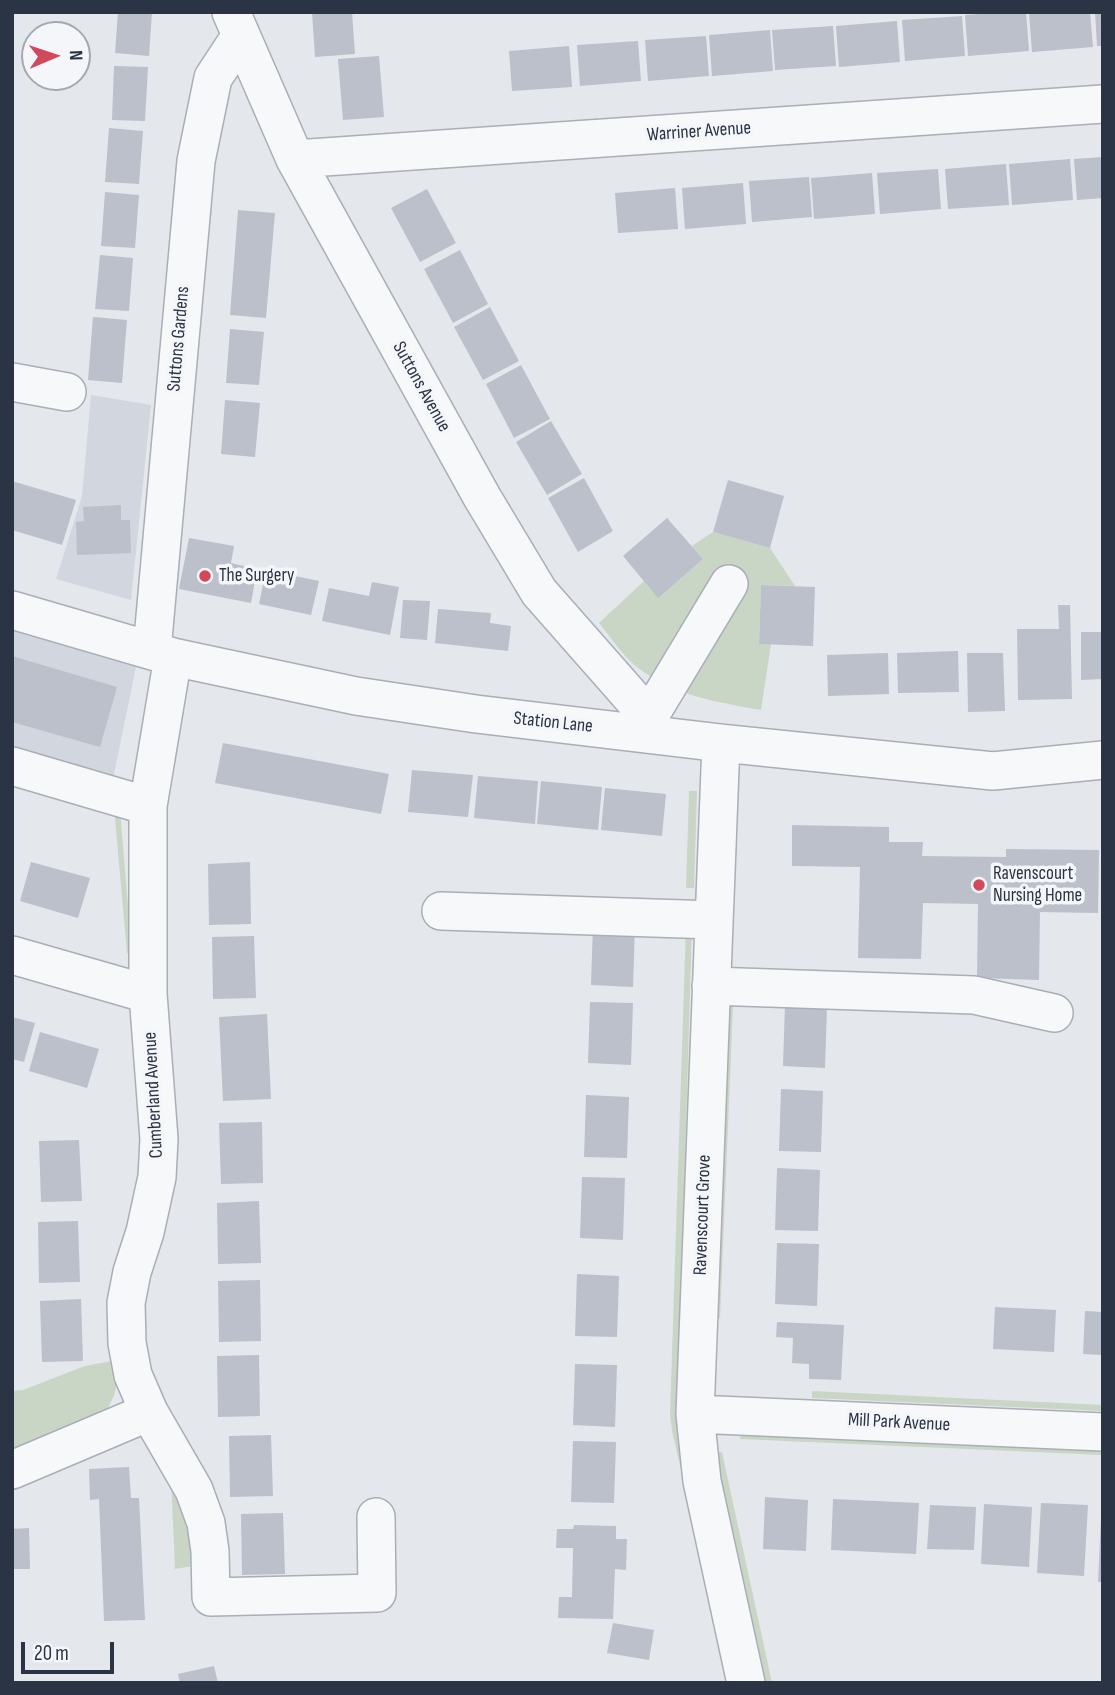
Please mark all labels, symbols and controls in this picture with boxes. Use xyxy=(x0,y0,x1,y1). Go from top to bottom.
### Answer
north arrow xyxy=(21,21,91,91)
text: N xyxy=(64,50,87,61)
street label: Warriner Avenue xyxy=(646,117,752,147)
street label: Suttons Gardens xyxy=(163,285,195,393)
street label: Suttons Avenue xyxy=(387,338,455,436)
place label: The Surgery xyxy=(219,565,294,587)
marker: The Surgery xyxy=(197,568,213,584)
street label: Station Lane xyxy=(512,708,594,738)
place label: Ravenscourt Nursing Home xyxy=(993,863,1082,907)
marker: Ravenscourt Nursing Home xyxy=(971,877,987,893)
street label: Cumberland Avenue xyxy=(139,1031,169,1159)
street label: Ravenscourt Grove xyxy=(690,1154,716,1276)
street label: Mill Park Avenue xyxy=(847,1409,951,1437)
scale bar xyxy=(24,1628,117,1672)
text: 20 m xyxy=(34,1641,69,1666)

